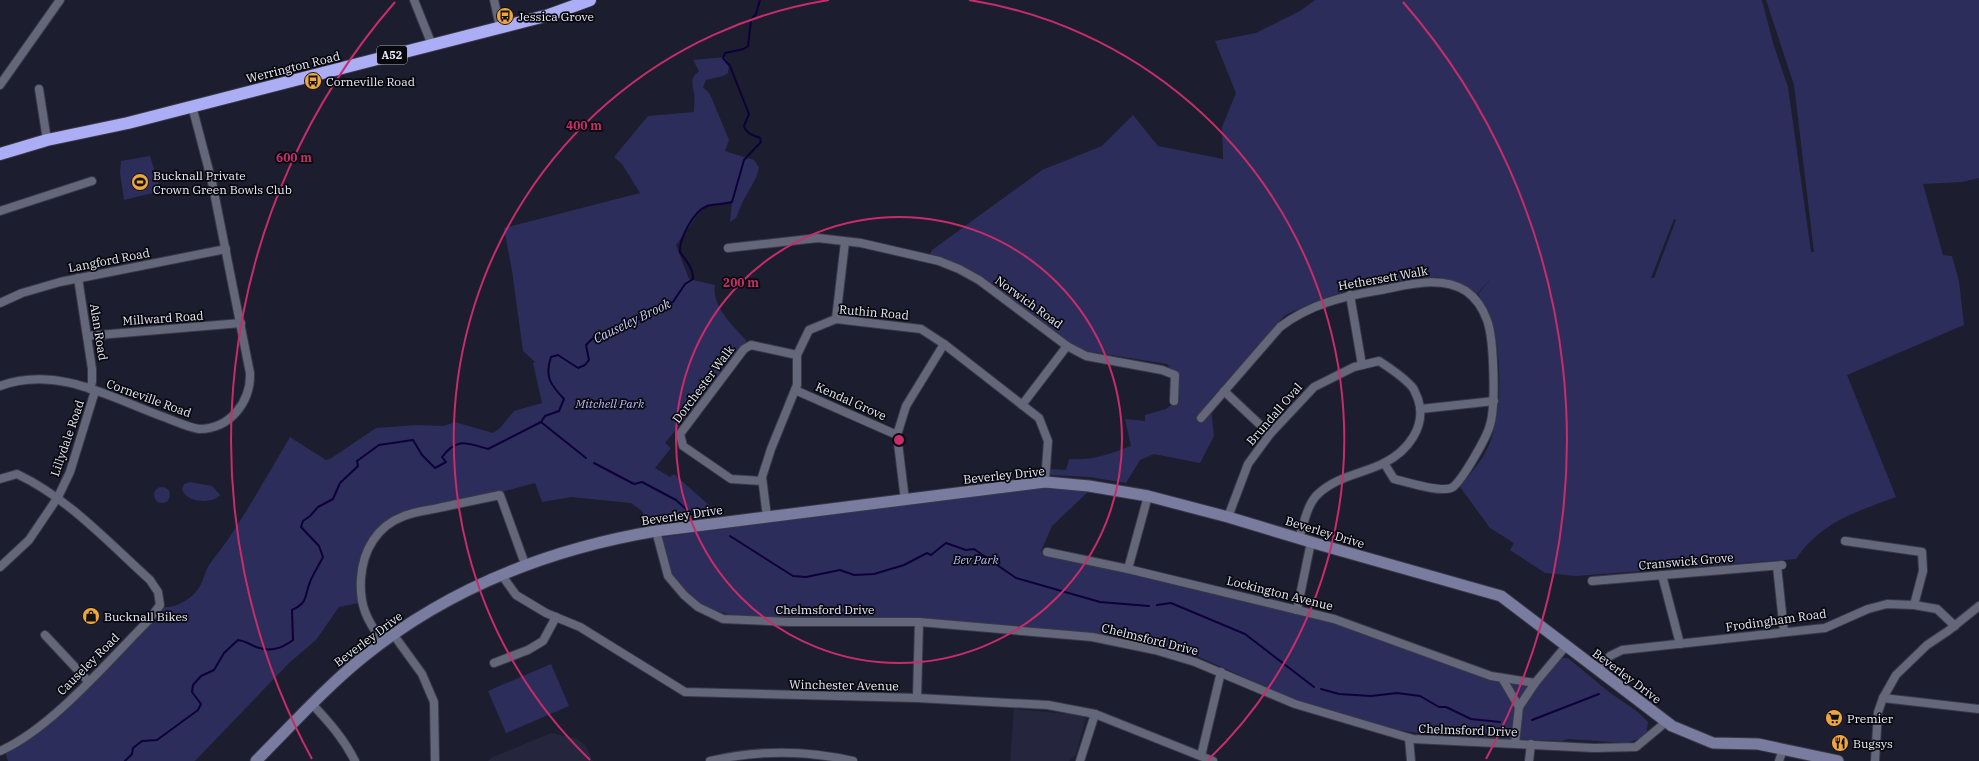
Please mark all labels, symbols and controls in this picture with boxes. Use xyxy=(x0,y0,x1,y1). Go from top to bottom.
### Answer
bus stop icon: Jessica Grove xyxy=(495,6,515,26)
place label: Jessica Grove xyxy=(518,9,594,24)
road number: A52 xyxy=(377,46,407,64)
street label: Werrington Road xyxy=(245,48,341,86)
bus stop icon: Corneville Road xyxy=(303,71,323,91)
place label: Corneville Road xyxy=(326,74,415,89)
text: 400 m xyxy=(566,118,602,133)
text: 600 m xyxy=(276,150,312,165)
place label: Bucknall Private Crown Green Bowls Club xyxy=(153,168,292,197)
sports icon: Bucknall Private Crown Green Bowls Club xyxy=(130,172,150,192)
street label: Langford Road xyxy=(67,245,151,275)
street label: Hethersett Walk xyxy=(1337,263,1429,293)
street label: Norwich Road xyxy=(992,272,1066,332)
text: 200 m xyxy=(723,275,759,290)
water label: Causeley Brook xyxy=(591,295,674,347)
street label: Ruthin Road xyxy=(838,301,910,323)
street label: Alan Road xyxy=(87,303,111,361)
street label: Millward Road xyxy=(122,308,204,328)
street label: Dorchester Walk xyxy=(669,342,737,426)
street label: Corneville Road xyxy=(105,376,193,420)
street label: Kendal Grove xyxy=(813,379,889,423)
street label: Brundall Oval xyxy=(1243,379,1305,448)
park label: Mitchell Park xyxy=(575,396,645,411)
street label: Lillydale Road xyxy=(47,398,87,478)
centre of rings xyxy=(892,433,906,447)
street label: Beverley Drive xyxy=(962,463,1046,487)
street label: Beverley Drive xyxy=(640,502,724,528)
street label: Beverley Drive xyxy=(1284,513,1366,551)
street label: Cranswick Grove xyxy=(1638,549,1734,573)
park label: Bev Park xyxy=(952,552,1000,567)
street label: Lockington Avenue xyxy=(1225,573,1335,613)
street label: Chelmsford Drive xyxy=(775,602,875,617)
shop icon: Bucknall Bikes xyxy=(81,606,101,626)
street label: Frodingham Road xyxy=(1725,606,1827,634)
street label: Beverley Drive xyxy=(331,608,405,670)
place label: Bucknall Bikes xyxy=(104,609,188,624)
street label: Chelmsford Drive xyxy=(1100,620,1200,658)
street label: Causeley Road xyxy=(54,630,122,698)
street label: Beverley Drive xyxy=(1590,645,1664,707)
street label: Winchester Avenue xyxy=(789,677,899,693)
supermarket icon: Premier xyxy=(1824,708,1844,728)
place label: Premier xyxy=(1847,711,1894,726)
street label: Chelmsford Drive xyxy=(1418,721,1518,739)
restaurant icon: Bugsys xyxy=(1830,733,1850,753)
place label: Bugsys xyxy=(1853,736,1893,751)

